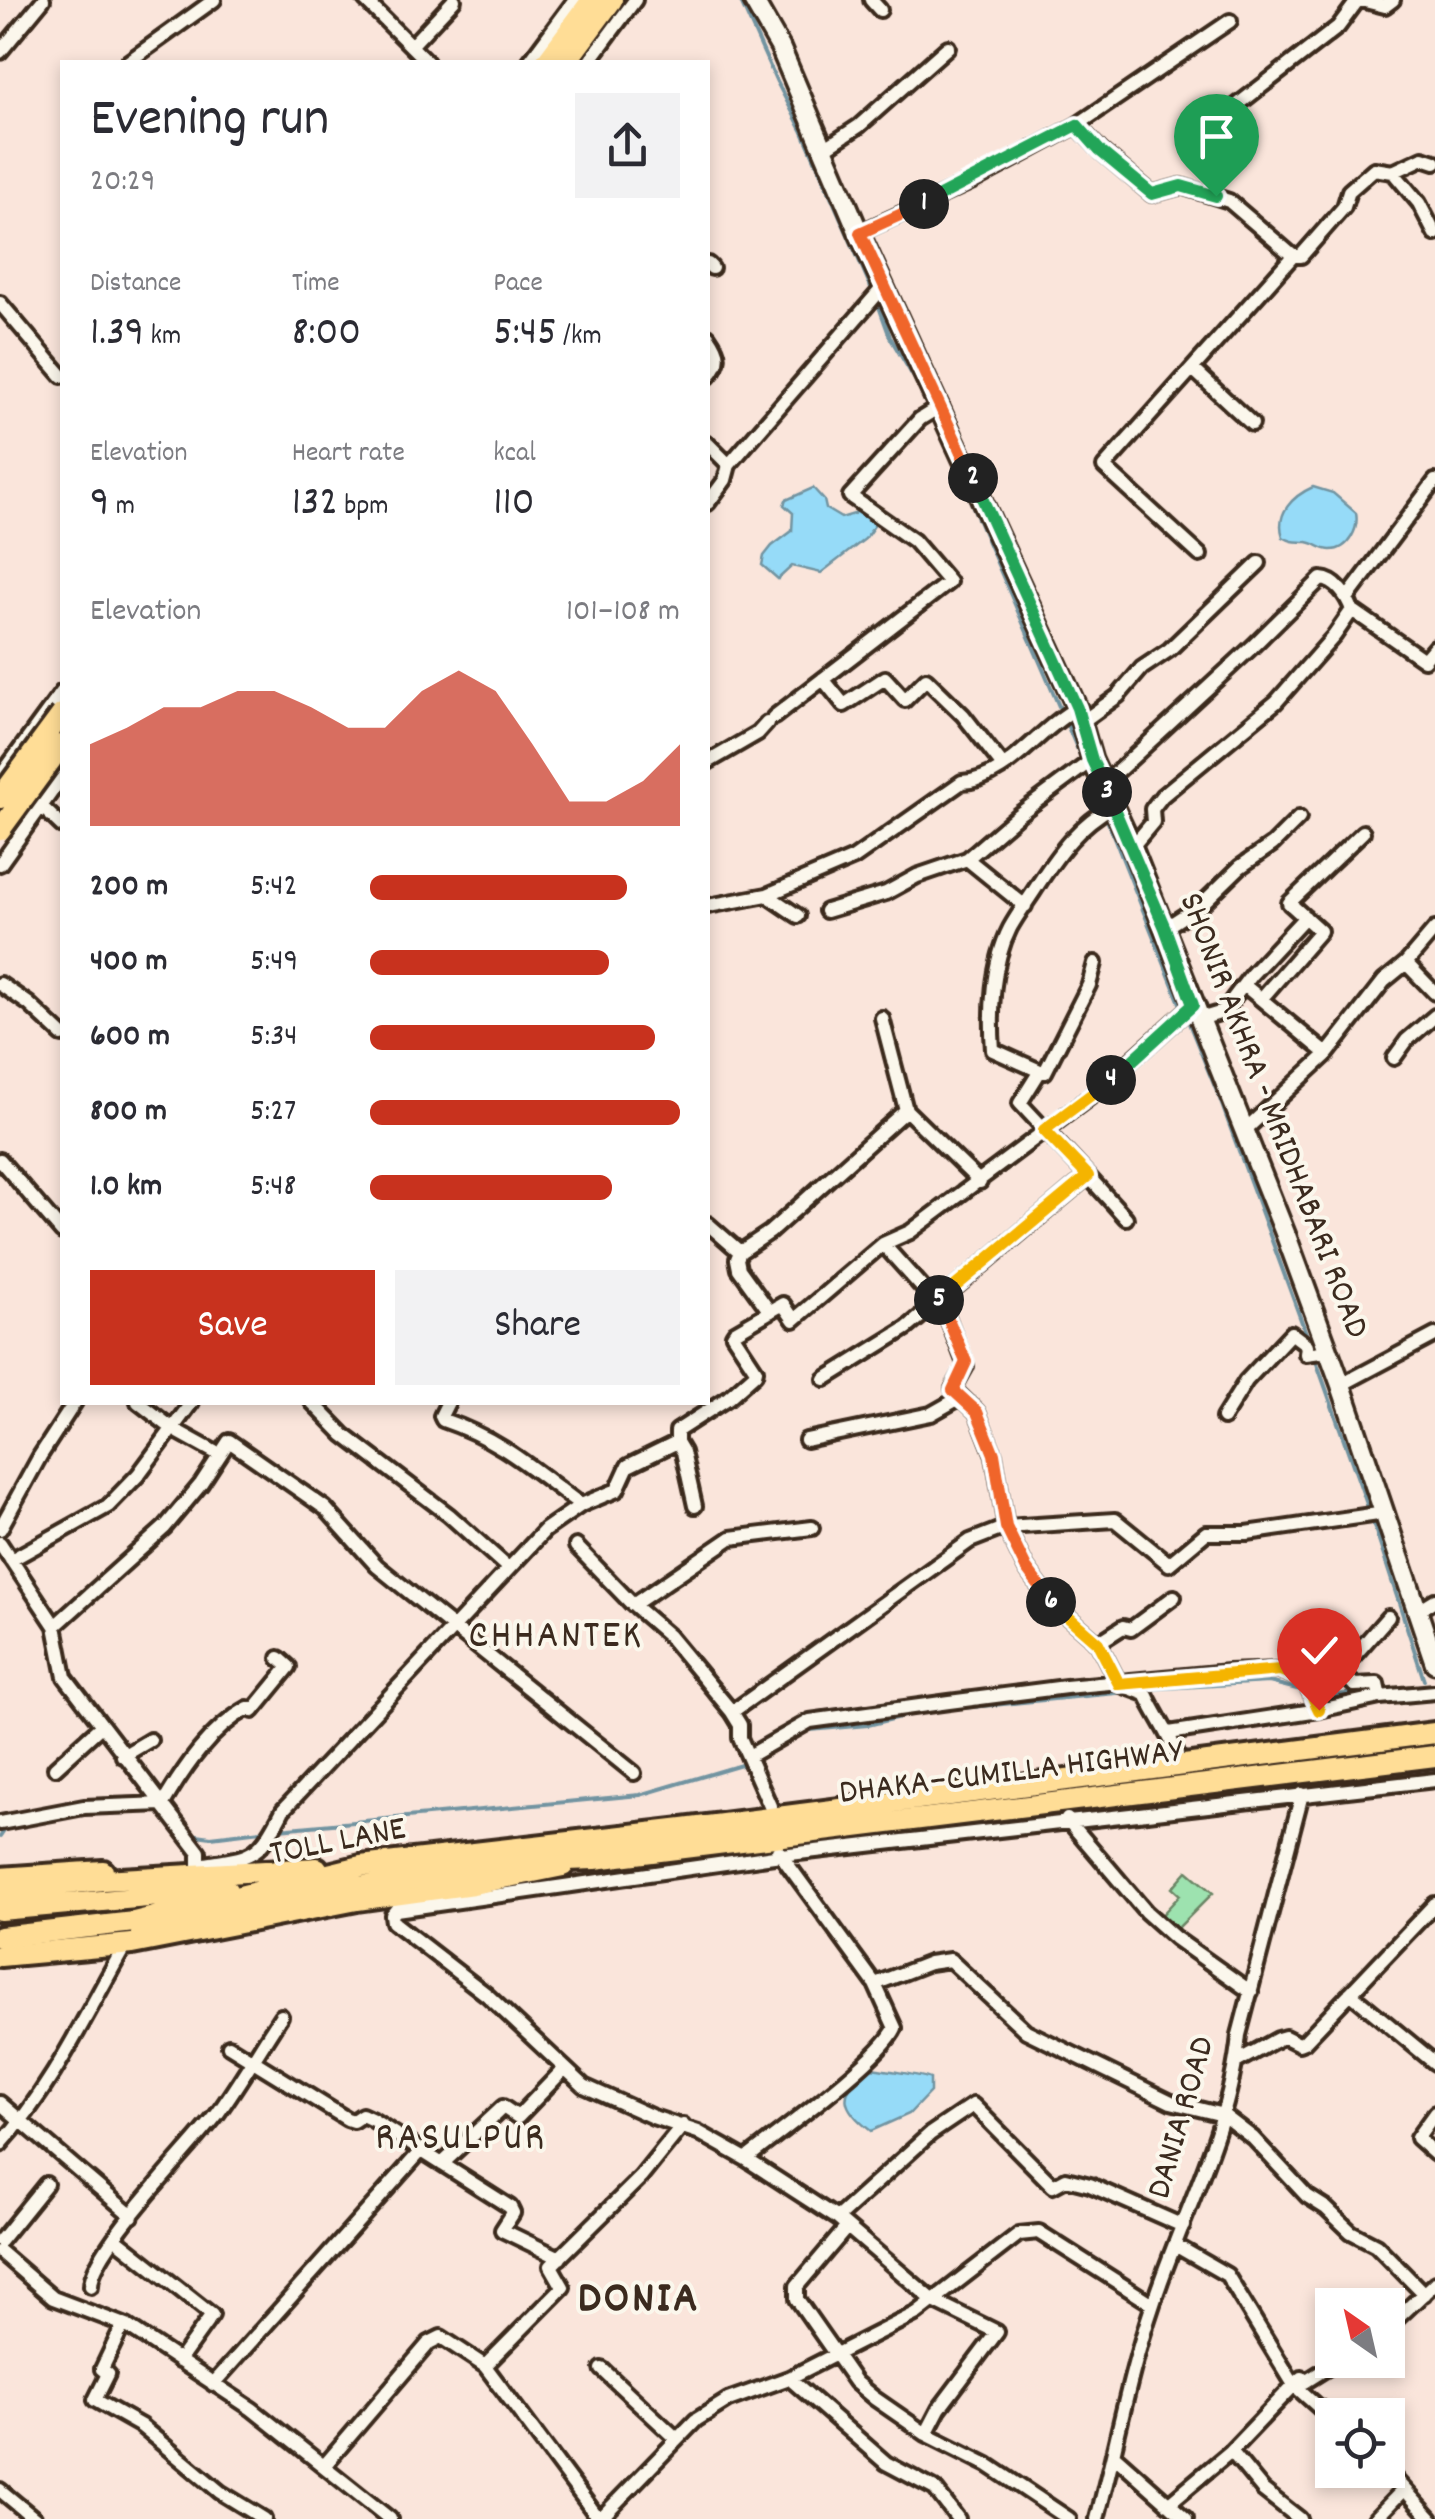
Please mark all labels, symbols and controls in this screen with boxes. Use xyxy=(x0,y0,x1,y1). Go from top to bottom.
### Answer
text: Evening run xyxy=(90,83,329,162)
button: share xyxy=(575,93,680,198)
pin xyxy=(1174,94,1259,197)
icon: arrive xyxy=(1189,109,1244,164)
text: 20:29 xyxy=(90,160,155,206)
pin: 1 xyxy=(899,179,949,229)
text: 1 xyxy=(921,184,927,224)
text: Distance xyxy=(90,265,181,305)
text: Time xyxy=(292,265,340,305)
text: Pace xyxy=(493,265,543,305)
text: 1.39 xyxy=(90,305,144,365)
text: 8:00 xyxy=(292,305,361,365)
text: 5:45 xyxy=(493,305,557,365)
text: km xyxy=(144,318,181,358)
text: /km xyxy=(557,318,602,358)
text: Elevation xyxy=(90,435,187,475)
text: Heart rate xyxy=(292,435,405,475)
text: kcal xyxy=(493,435,536,475)
pin: 2 xyxy=(948,453,998,503)
text: 2 xyxy=(967,458,979,498)
text: 9 xyxy=(90,475,109,535)
text: 132 xyxy=(292,475,338,535)
text: 110 xyxy=(493,475,535,535)
text: m xyxy=(109,488,135,528)
text: bpm xyxy=(338,488,389,528)
text: Elevation xyxy=(90,590,201,636)
text: 101–108 m xyxy=(566,590,680,636)
pin: 3 xyxy=(1082,767,1132,817)
text: 3 xyxy=(1101,772,1113,812)
text: 200 m xyxy=(90,865,168,911)
text: 5:42 xyxy=(250,865,297,911)
street label: SHONIR AKHRA - MRIDHABARI ROAD xyxy=(1164,886,1380,1346)
text: 400 m xyxy=(90,940,167,986)
text: 5:49 xyxy=(250,940,298,986)
text: 600 m xyxy=(90,1015,170,1061)
text: 5:34 xyxy=(250,1015,298,1061)
pin: 4 xyxy=(1086,1055,1136,1105)
text: 4 xyxy=(1105,1060,1117,1100)
text: 800 m xyxy=(90,1090,167,1136)
text: 5:27 xyxy=(250,1090,296,1136)
text: 1.0 km xyxy=(90,1165,162,1211)
text: 5:48 xyxy=(250,1165,296,1211)
button: Save xyxy=(90,1270,375,1385)
button: Share xyxy=(395,1270,680,1385)
pin: 5 xyxy=(914,1275,964,1325)
text: 5 xyxy=(933,1280,945,1320)
pin: 6 xyxy=(1026,1577,1076,1627)
text: 6 xyxy=(1044,1582,1058,1622)
pin xyxy=(1277,1608,1362,1711)
district label: CHHANTEK xyxy=(469,1610,643,1667)
icon: check xyxy=(1292,1623,1347,1678)
street label: DHAKA–CUMILLA HIGHWAY xyxy=(837,1728,1187,1820)
street label: TOLL LANE xyxy=(266,1805,410,1881)
street label: DANIA ROAD xyxy=(1136,2031,1230,2205)
district label: RASULPUR xyxy=(375,2112,547,2169)
district label: DONIA xyxy=(578,2269,700,2333)
north arrow xyxy=(1315,2288,1405,2378)
map controls xyxy=(1315,2288,1405,2488)
button: locate xyxy=(1315,2398,1405,2488)

